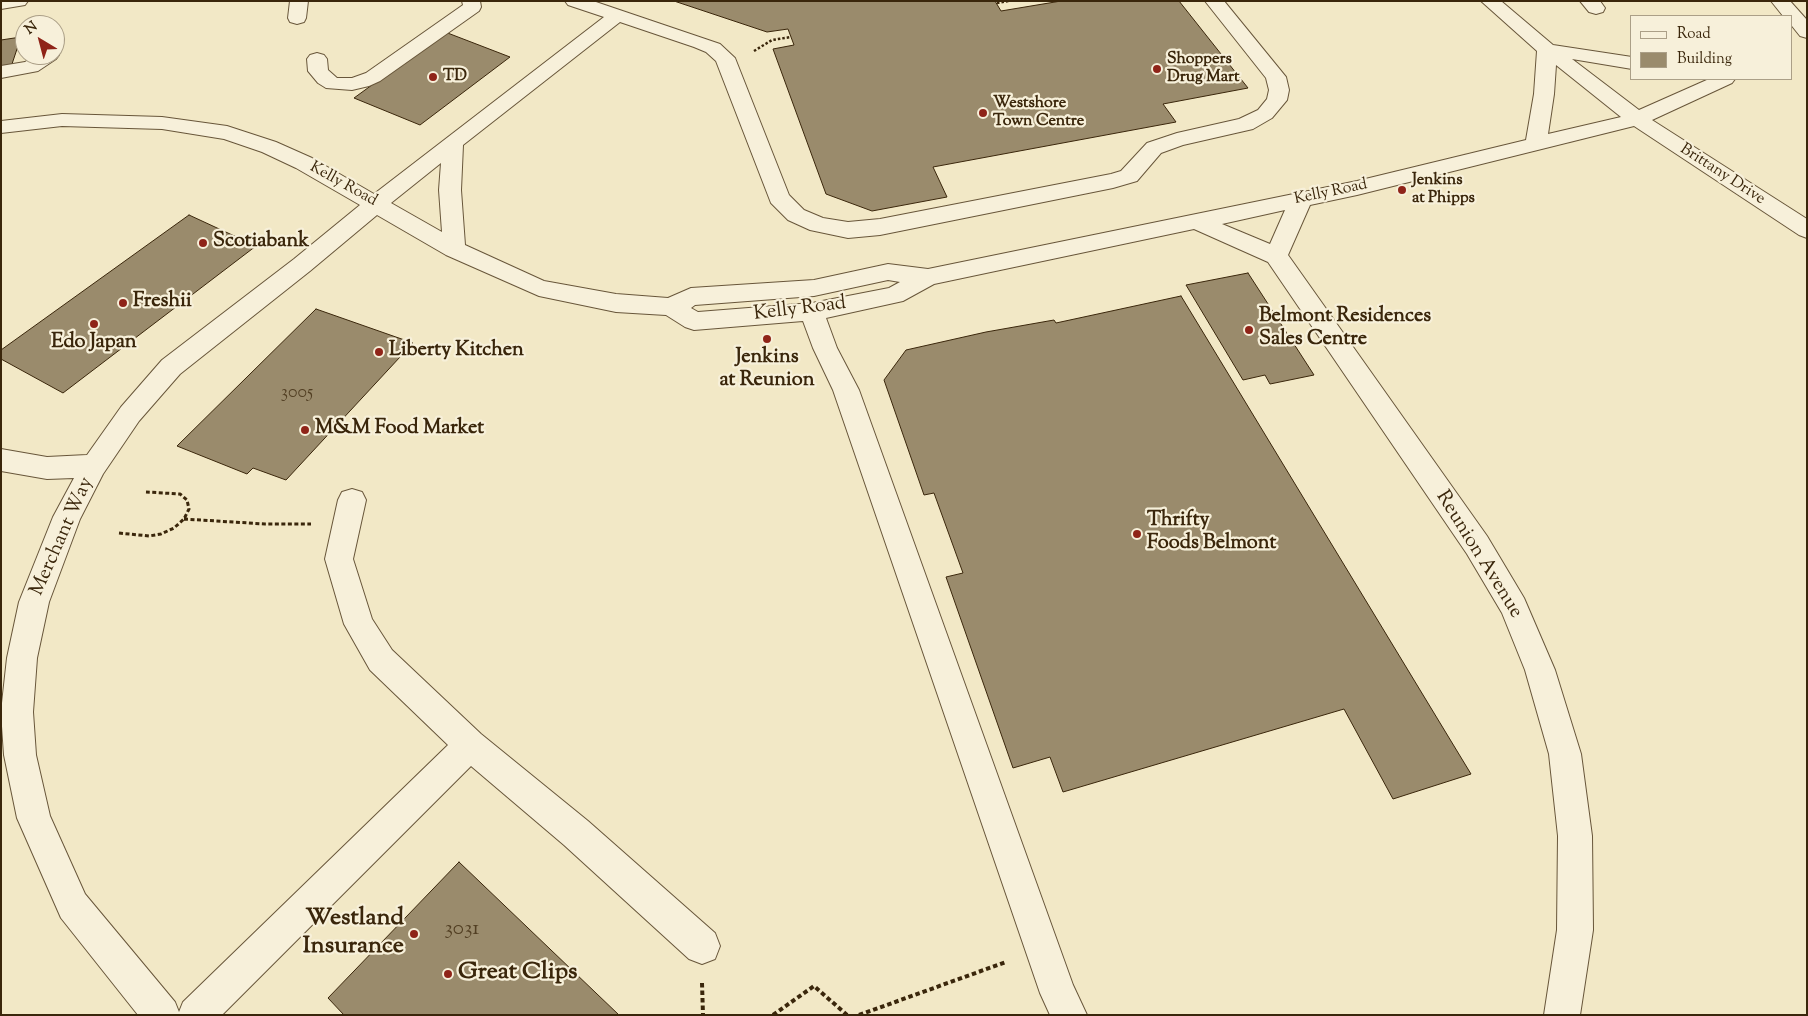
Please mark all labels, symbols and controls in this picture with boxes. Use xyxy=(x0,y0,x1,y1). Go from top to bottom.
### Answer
north arrow xyxy=(15,15,65,65)
legend xyxy=(1630,15,1793,80)
text: N xyxy=(21,17,42,40)
text: Road xyxy=(1677,24,1711,45)
text: Building xyxy=(1677,49,1732,70)
place label: Shoppers Drug Mart xyxy=(1167,50,1239,88)
marker: Shoppers Drug Mart xyxy=(1151,63,1163,75)
place label: TD xyxy=(443,67,467,87)
marker: TD xyxy=(427,71,439,83)
place label: Westshore Town Centre xyxy=(993,94,1084,132)
marker: Westshore Town Centre xyxy=(977,107,989,119)
street label: Brittany Drive xyxy=(1676,140,1768,210)
street label: Kelly Road xyxy=(306,159,380,211)
place label: Jenkins at Phipps xyxy=(1412,171,1475,209)
street label: Kelly Road xyxy=(1293,176,1369,210)
marker: Jenkins at Phipps xyxy=(1396,184,1408,196)
place label: Scotiabank xyxy=(213,231,309,255)
marker: Scotiabank xyxy=(197,237,209,249)
place label: Freshii xyxy=(133,291,192,315)
street label: Kelly Road xyxy=(752,292,848,328)
marker: Freshii xyxy=(117,297,129,309)
place label: Belmont Residences Sales Centre xyxy=(1259,306,1431,353)
marker: Edo Japan xyxy=(88,318,100,330)
marker: Belmont Residences Sales Centre xyxy=(1243,324,1255,336)
place label: Edo Japan xyxy=(51,332,137,356)
marker: Jenkins at Reunion xyxy=(761,333,773,345)
place label: Liberty Kitchen xyxy=(389,340,524,364)
marker: Liberty Kitchen xyxy=(373,346,385,358)
place label: Jenkins at Reunion xyxy=(720,347,814,394)
house number: 3005 xyxy=(281,383,313,405)
place label: M&M Food Market xyxy=(315,418,484,442)
marker: M&M Food Market xyxy=(299,424,311,436)
street label: Merchant Way xyxy=(26,474,100,600)
street label: Reunion Avenue xyxy=(1429,487,1527,623)
place label: Thrifty Foods Belmont xyxy=(1147,510,1276,557)
marker: Thrifty Foods Belmont xyxy=(1131,528,1143,540)
place label: Westland Insurance xyxy=(303,906,404,962)
house number: 3031 xyxy=(444,917,480,943)
marker: Westland Insurance xyxy=(408,928,420,940)
place label: Great Clips xyxy=(458,960,577,988)
marker: Great Clips xyxy=(442,968,454,980)

